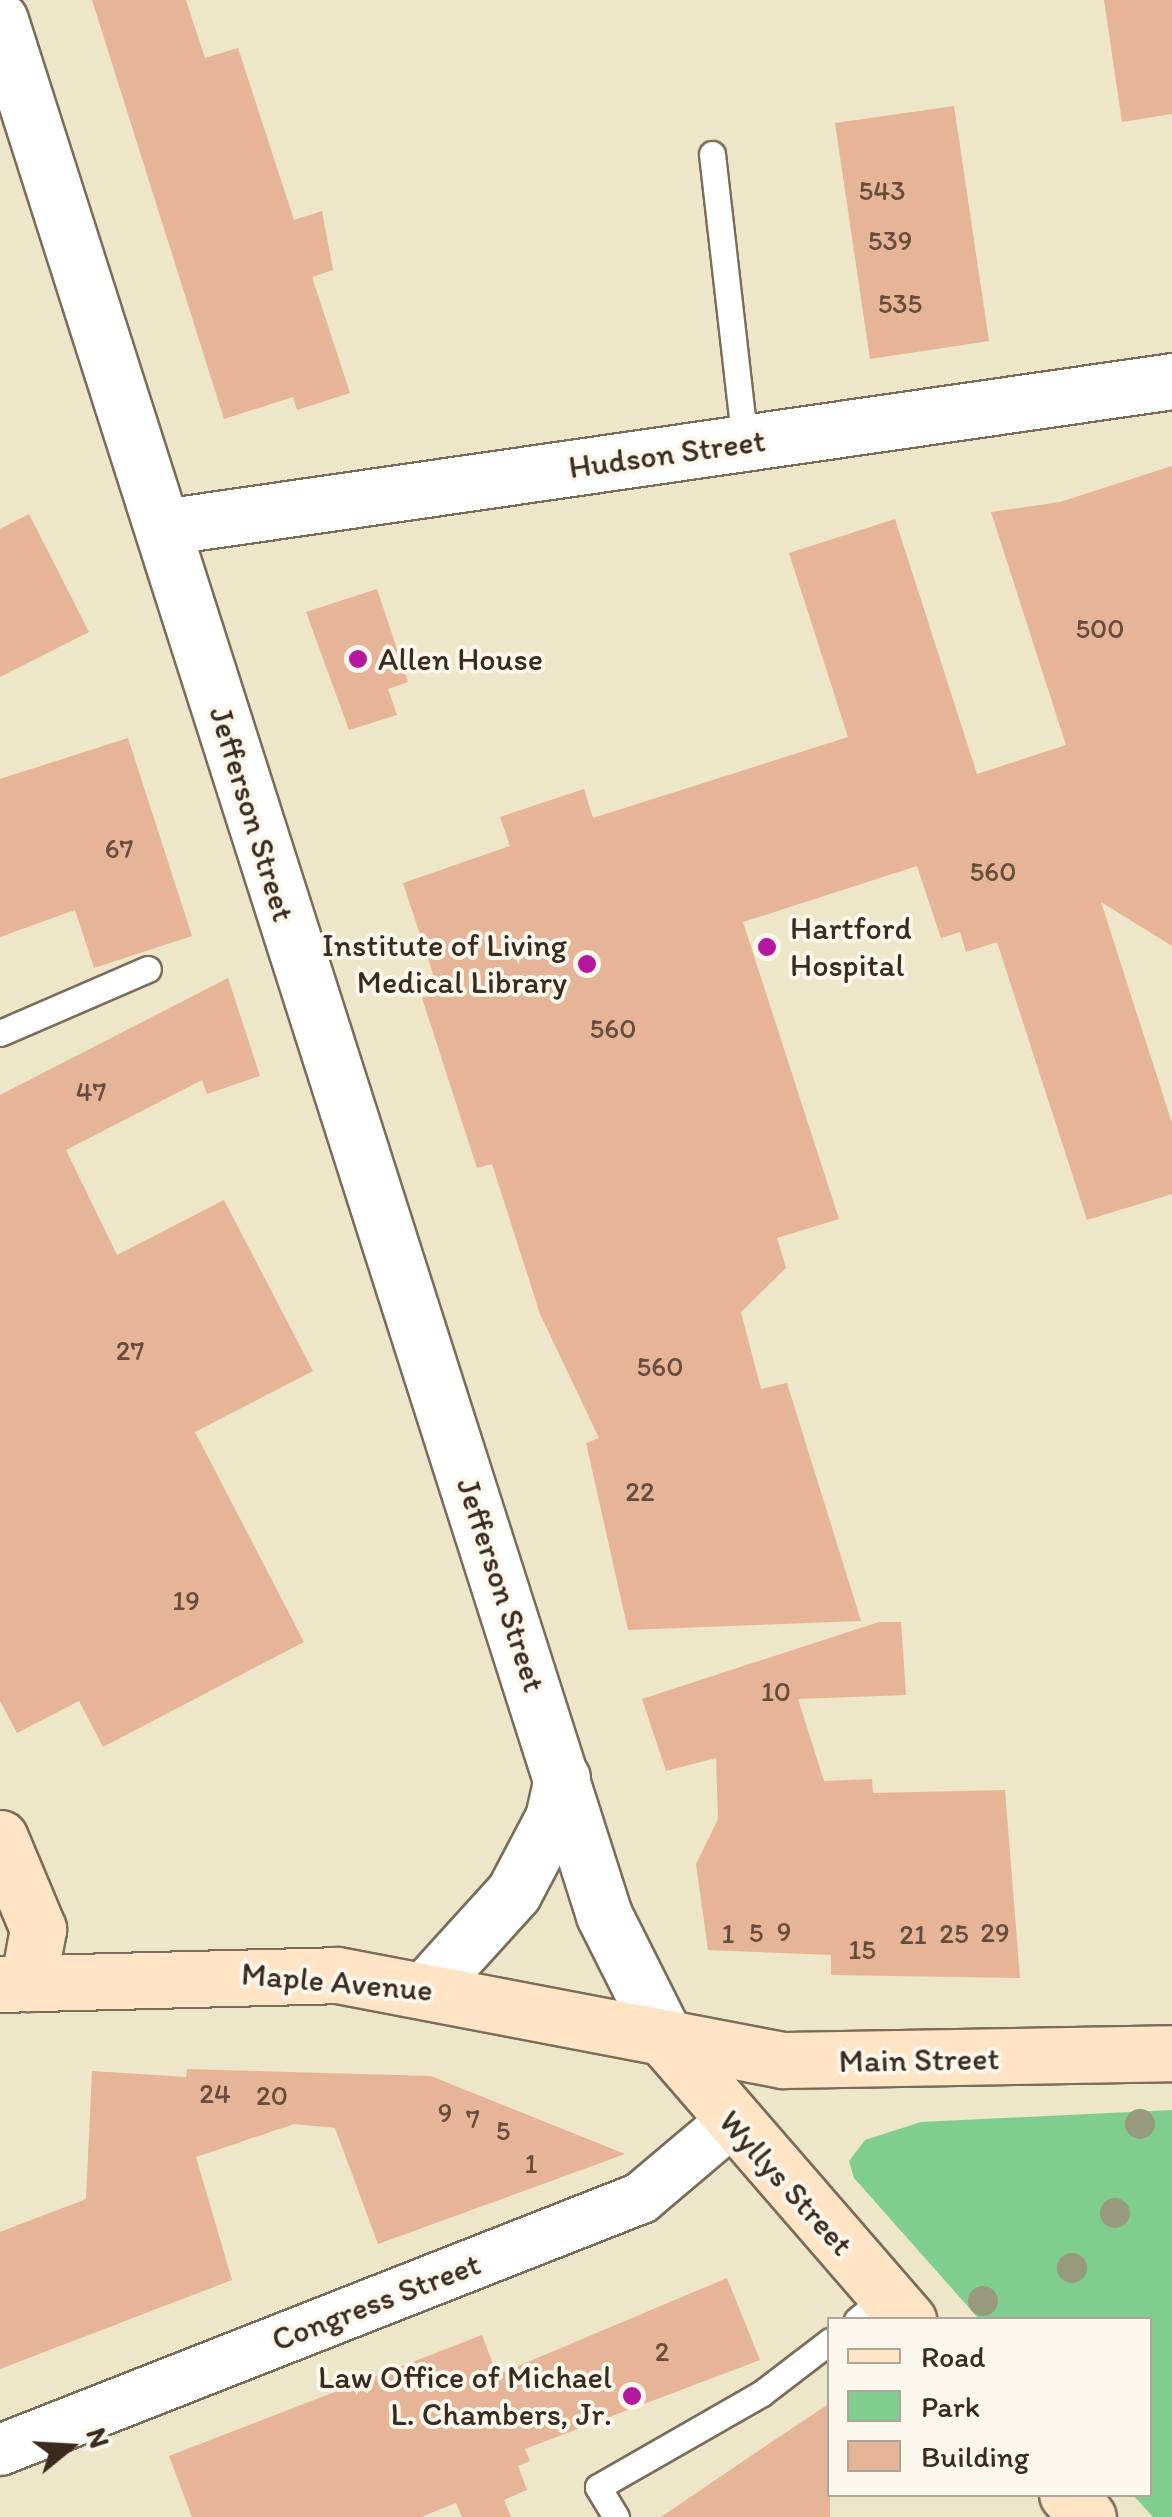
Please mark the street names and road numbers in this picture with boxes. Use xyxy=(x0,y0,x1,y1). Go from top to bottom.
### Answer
street label: Hudson Street xyxy=(566,421,768,487)
street label: Jefferson Street xyxy=(201,702,303,926)
street label: Jefferson Street xyxy=(448,1473,554,1697)
street label: Maple Avenue xyxy=(241,1955,433,2009)
street label: Main Street xyxy=(839,2039,999,2081)
street label: Wyllys Street xyxy=(711,2103,861,2263)
street label: Congress Street xyxy=(267,2245,485,2359)

